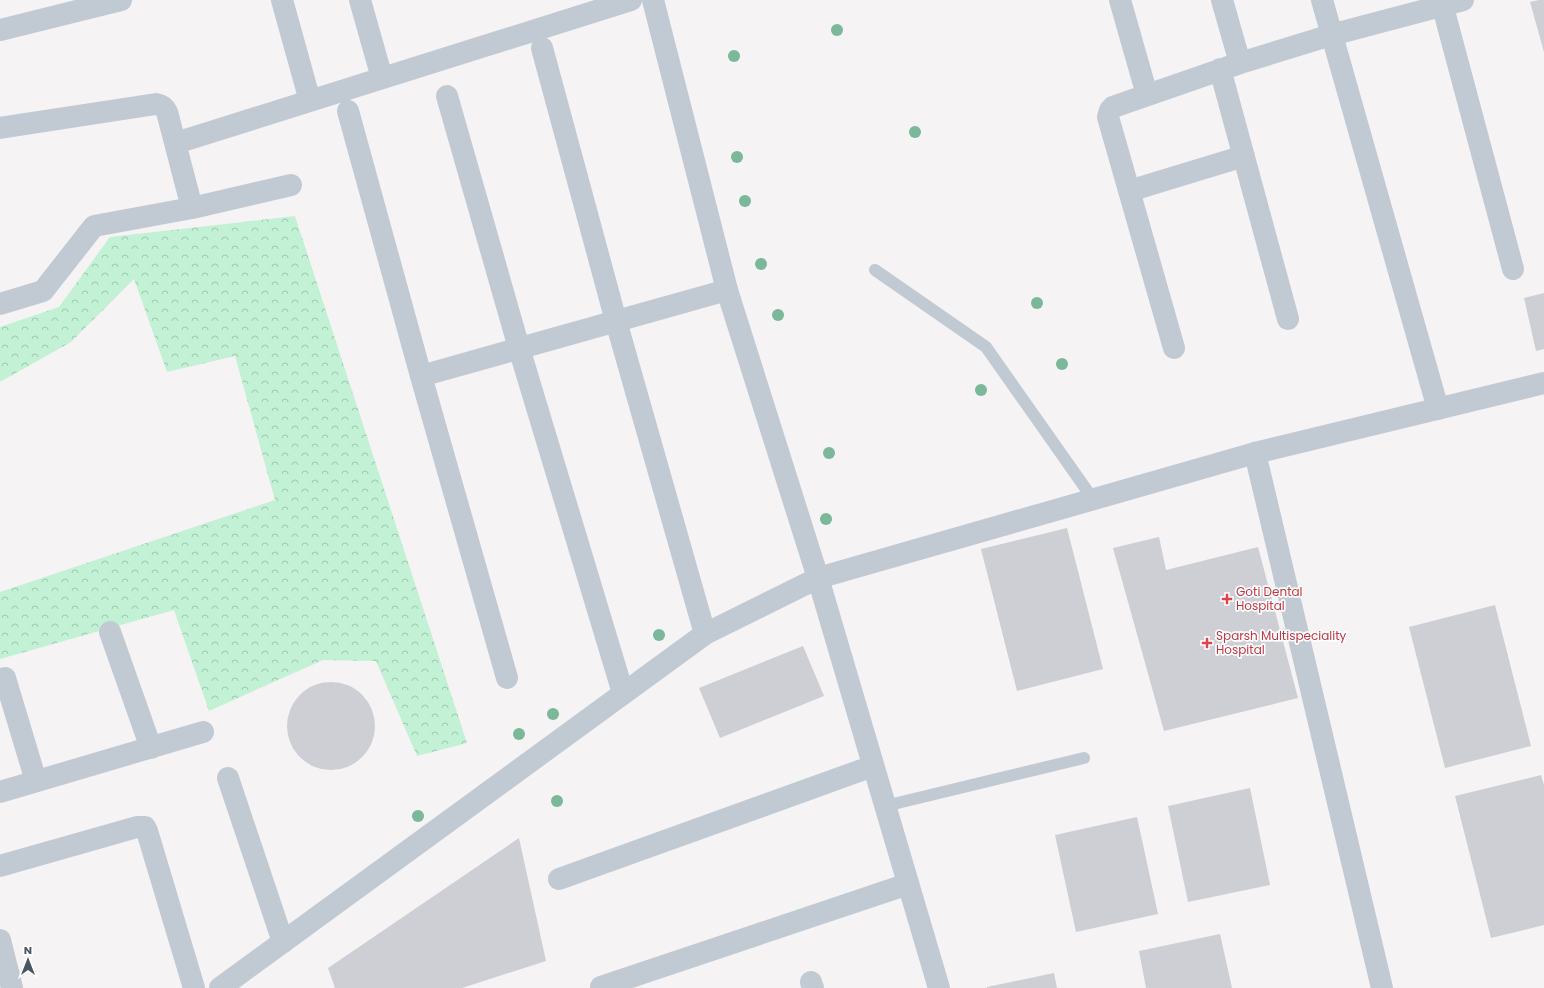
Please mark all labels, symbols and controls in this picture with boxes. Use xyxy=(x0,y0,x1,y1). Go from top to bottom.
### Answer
place label: Goti Dental Hospital xyxy=(1236,583,1303,614)
marker: Goti Dental Hospital xyxy=(1221,593,1233,605)
place label: Sparsh Multispeciality Hospital xyxy=(1216,627,1347,658)
marker: Sparsh Multispeciality Hospital xyxy=(1201,637,1213,649)
north arrow xyxy=(8,940,48,980)
text: N xyxy=(24,942,32,958)

